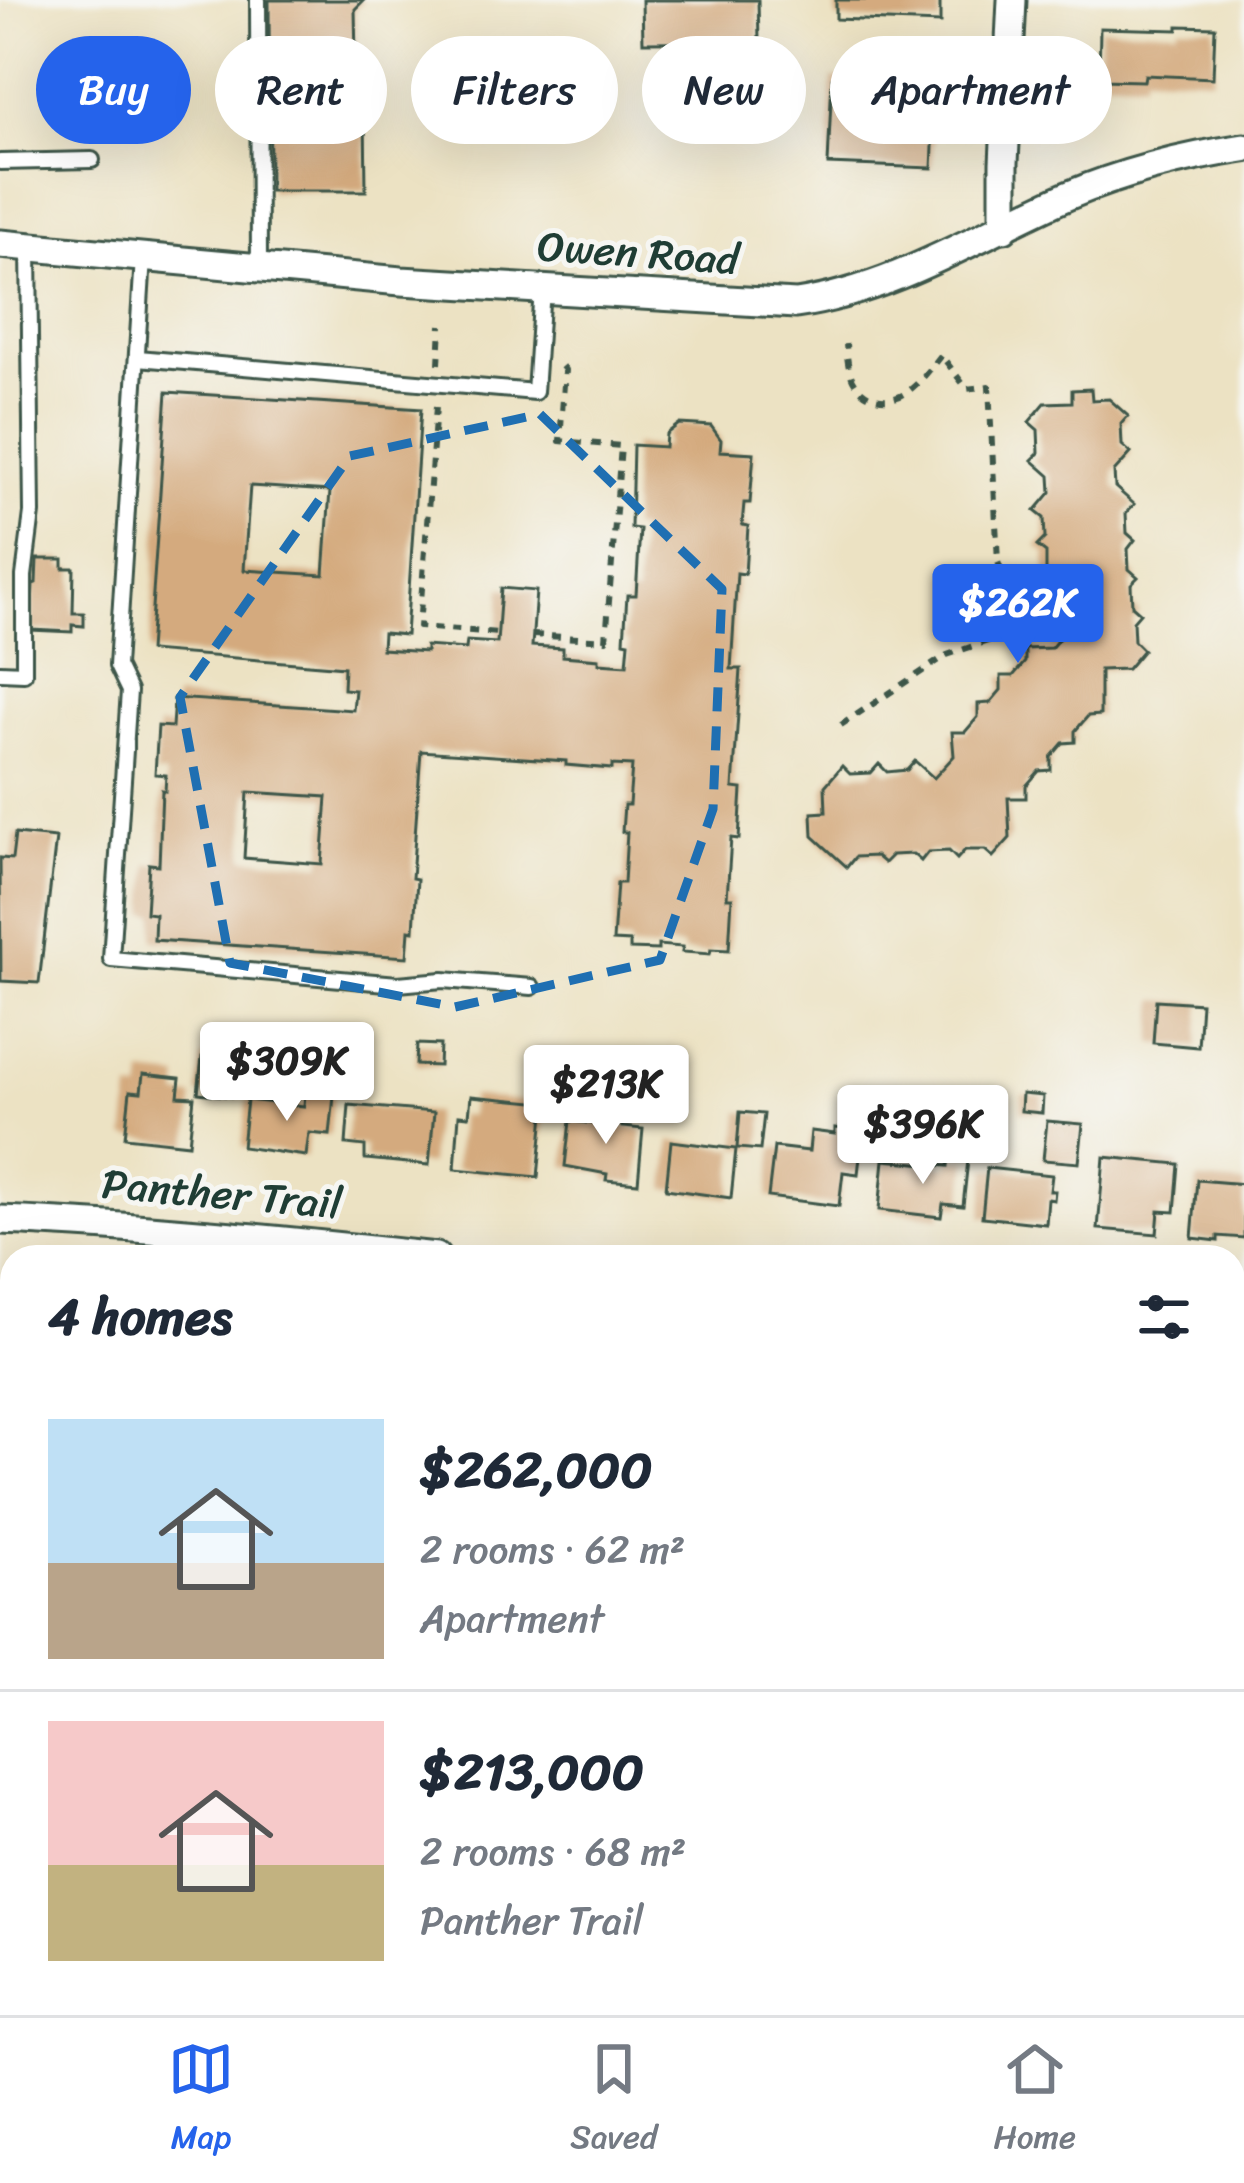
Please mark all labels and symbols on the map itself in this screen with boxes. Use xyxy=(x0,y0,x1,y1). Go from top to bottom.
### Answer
street label: Owen Road xyxy=(535,209,744,297)
pin: $262K xyxy=(934,564,1102,666)
pin: $309K xyxy=(203,1022,371,1124)
pin: $213K xyxy=(522,1045,690,1147)
pin: $396K xyxy=(839,1085,1007,1187)
street label: Panther Trail xyxy=(99,1147,346,1241)

